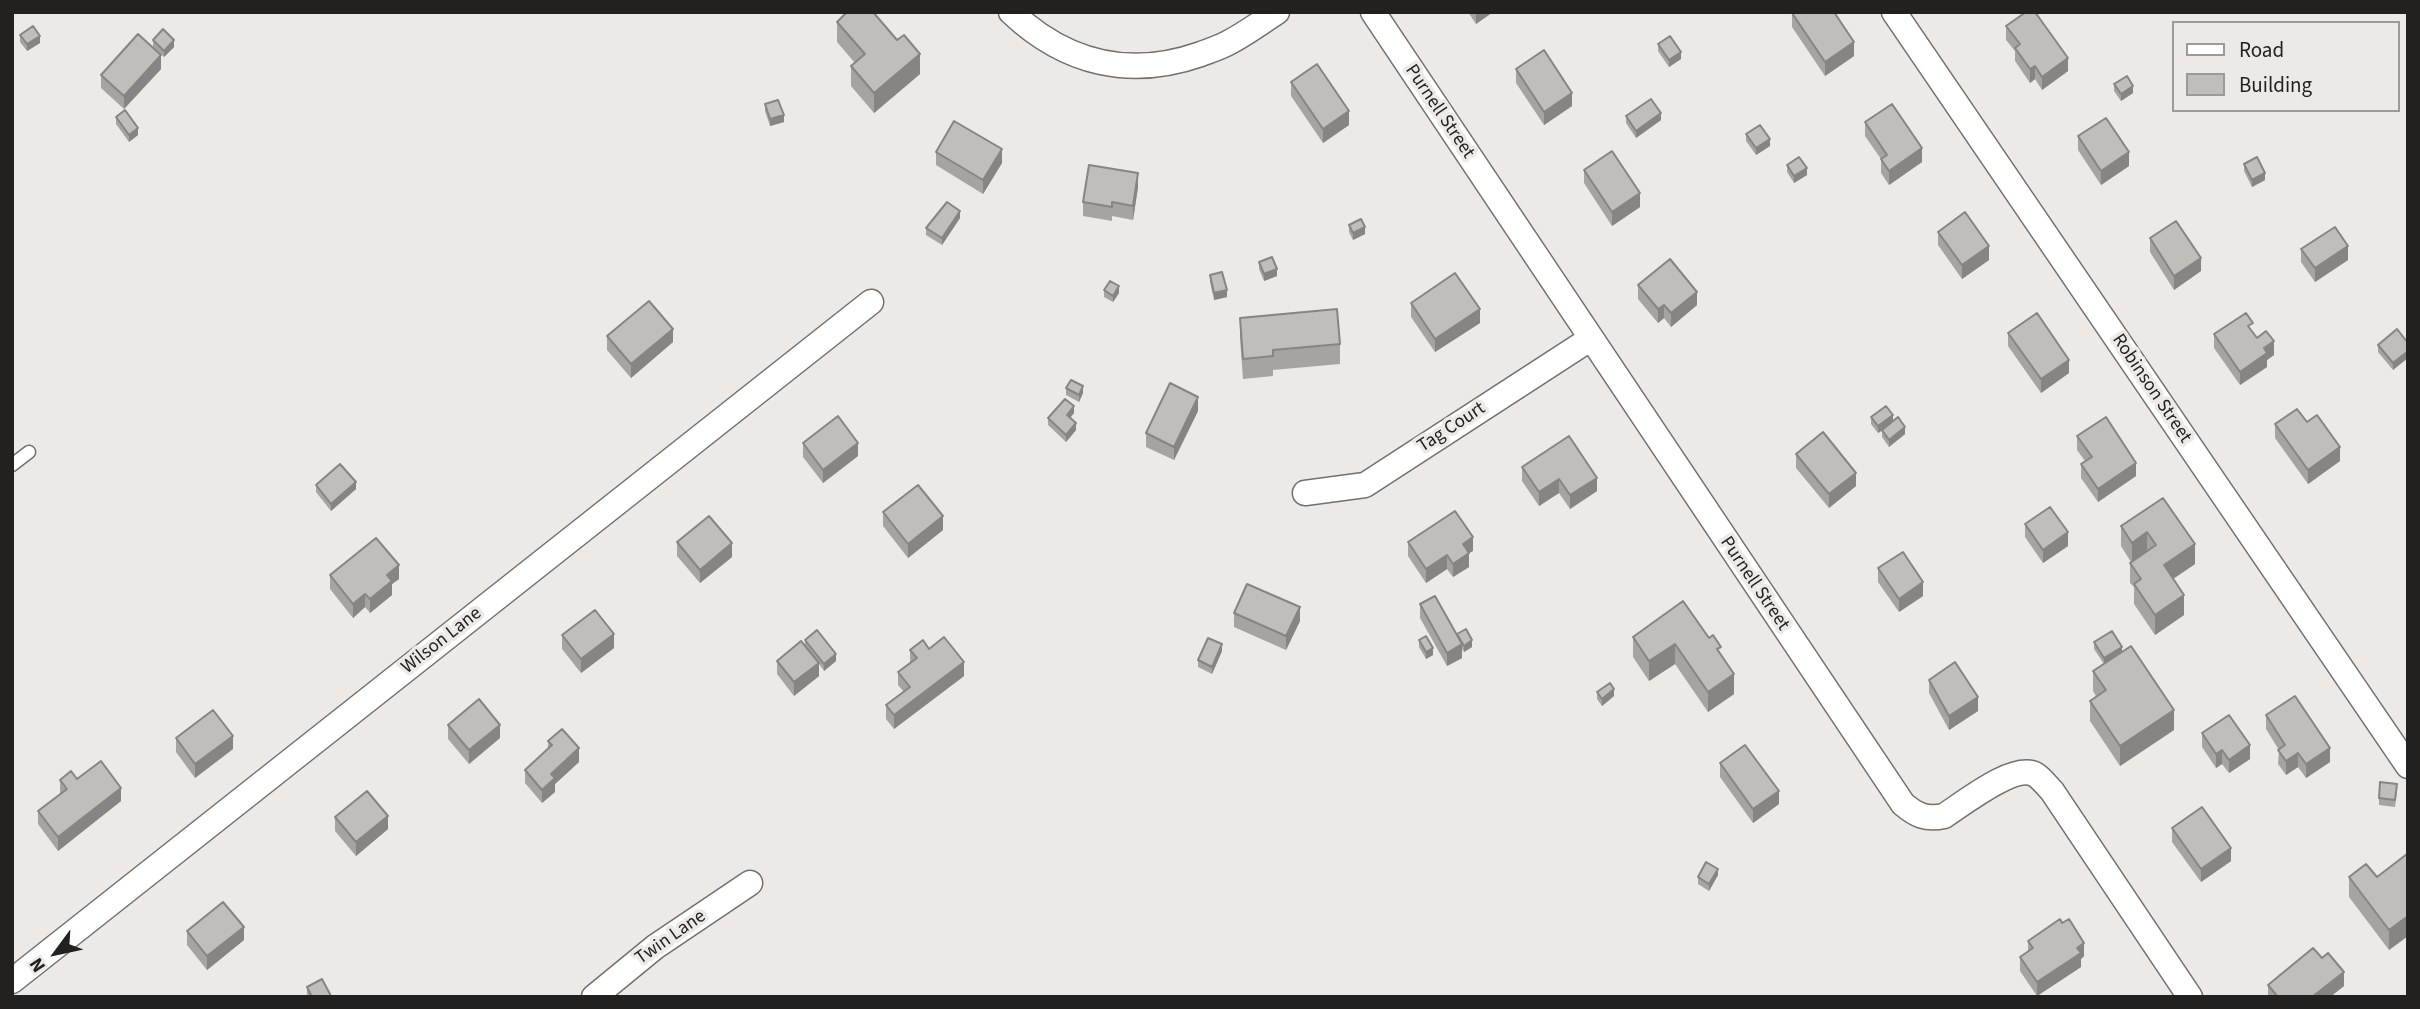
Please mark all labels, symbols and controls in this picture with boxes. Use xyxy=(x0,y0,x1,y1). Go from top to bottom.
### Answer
legend xyxy=(2172,21,2399,112)
text: Road xyxy=(2239,35,2284,65)
street label: Purnell Street xyxy=(1399,61,1479,163)
text: Building xyxy=(2239,70,2312,100)
street label: Robinson Street xyxy=(2106,330,2196,448)
street label: Tag Court xyxy=(1414,398,1490,458)
street label: Purnell Street xyxy=(1714,533,1794,635)
street label: Wilson Lane xyxy=(397,603,487,679)
street label: Twin Lane xyxy=(631,906,711,970)
north arrow xyxy=(21,918,91,988)
text: N xyxy=(23,952,53,977)

